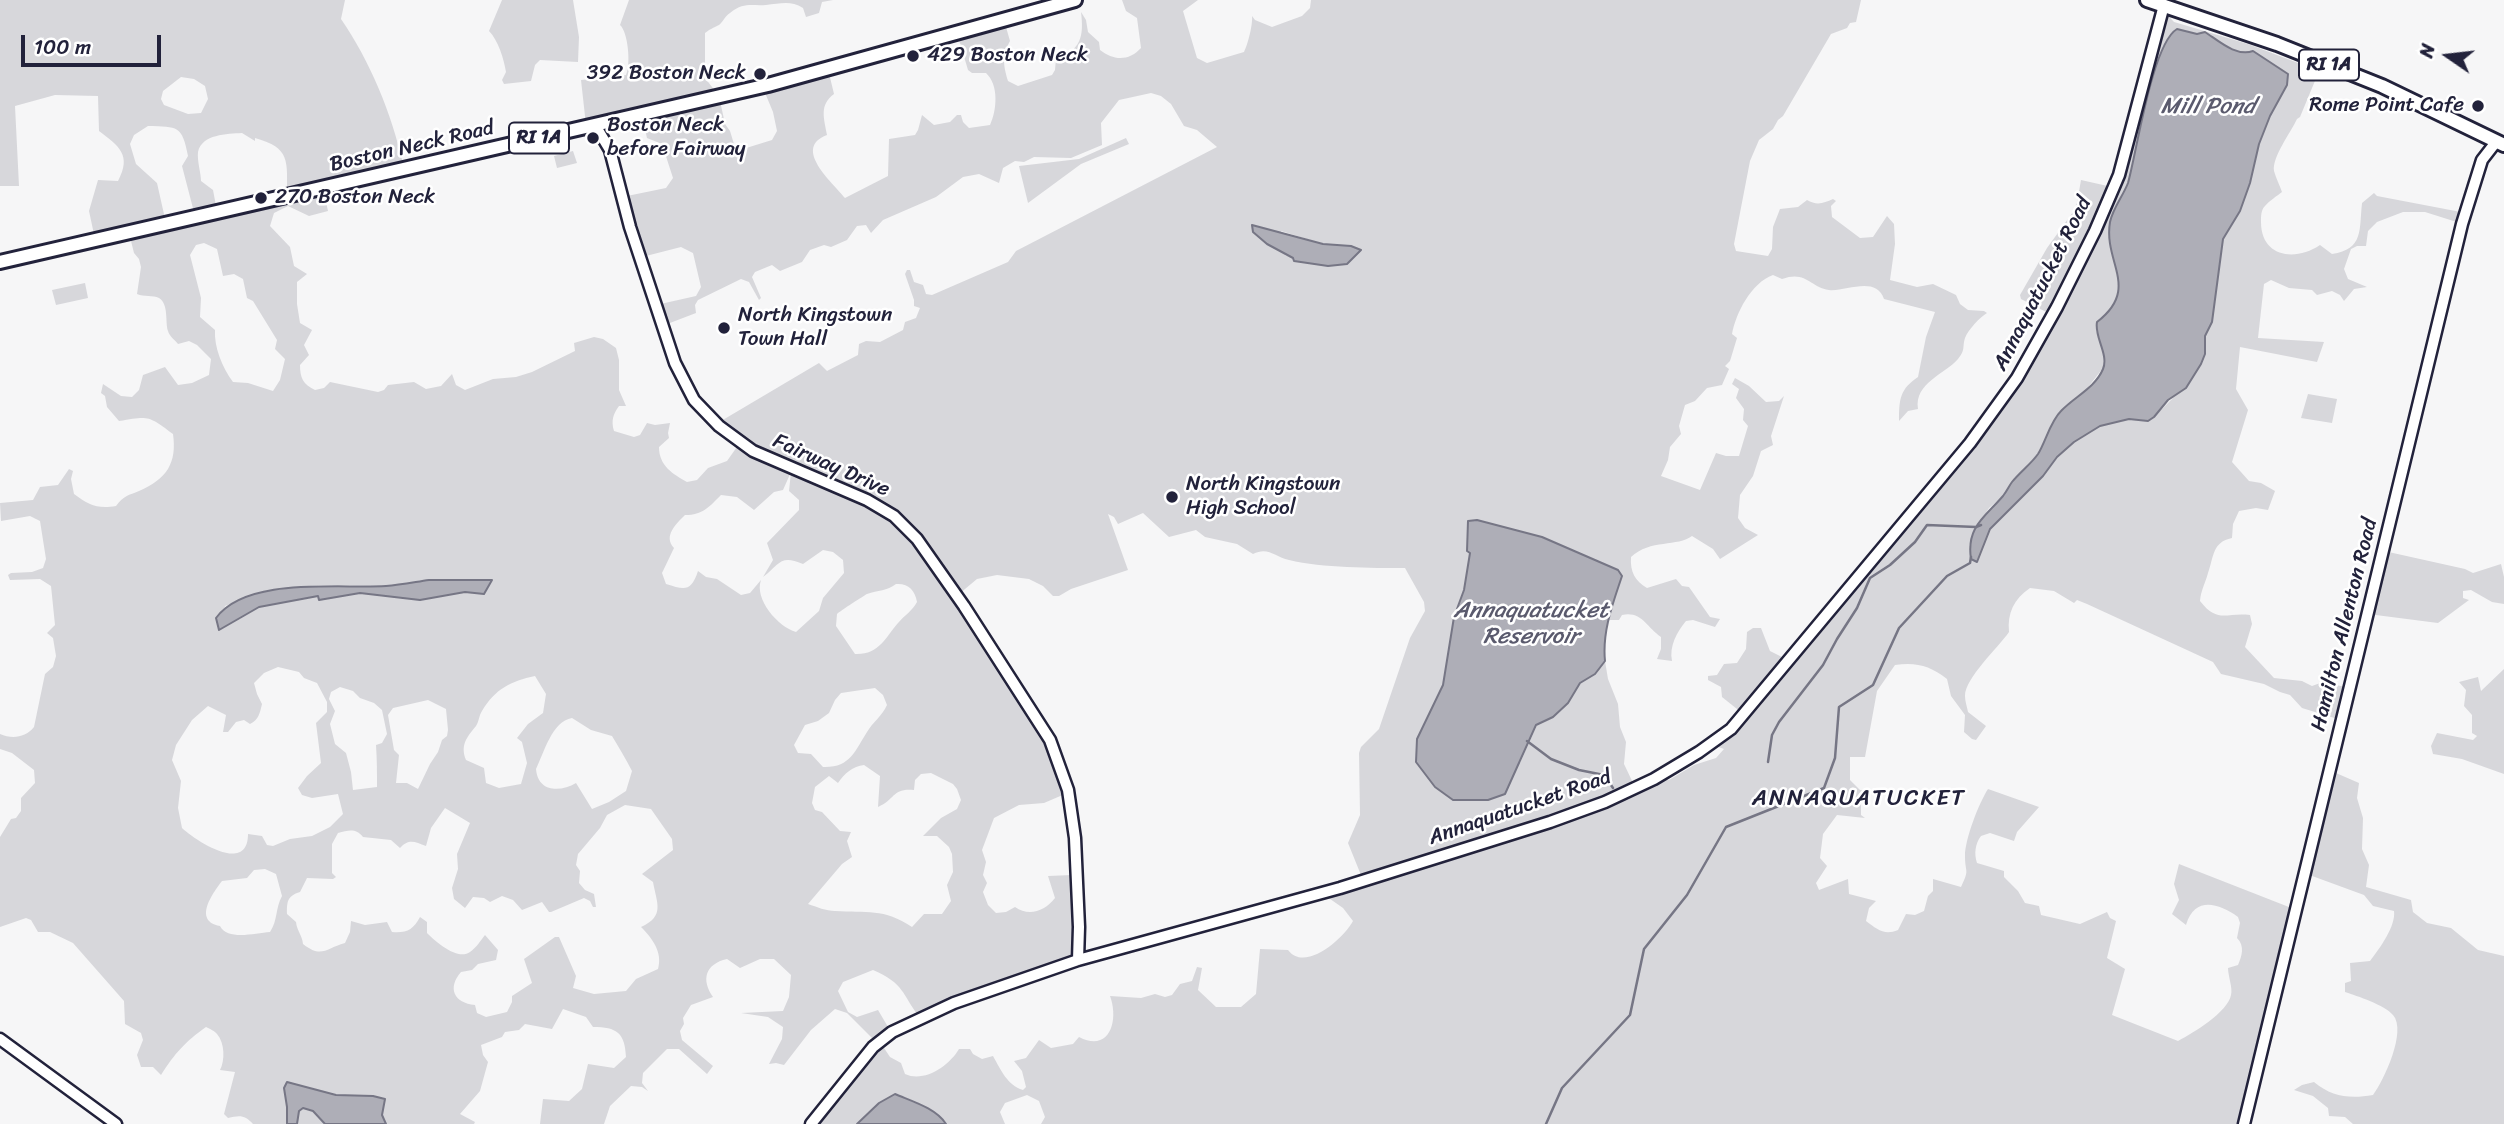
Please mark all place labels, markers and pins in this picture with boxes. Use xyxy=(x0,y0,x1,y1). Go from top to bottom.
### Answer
place label: 429 Boston Neck xyxy=(927,43,1088,69)
marker: 429 Boston Neck xyxy=(905,48,921,64)
place label: 392 Boston Neck xyxy=(587,61,746,87)
marker: 392 Boston Neck xyxy=(752,66,768,82)
place label: Rome Point Cafe xyxy=(2309,93,2464,119)
marker: Rome Point Cafe xyxy=(2470,98,2486,114)
place label: Boston Neck before Fairway xyxy=(607,113,745,163)
marker: Boston Neck before Fairway xyxy=(585,130,601,146)
place label: 270 Boston Neck xyxy=(275,185,435,211)
marker: 270 Boston Neck xyxy=(253,190,269,206)
place label: North Kingstown Town Hall xyxy=(738,303,892,353)
marker: North Kingstown Town Hall xyxy=(716,320,732,336)
place label: North Kingstown High School xyxy=(1186,472,1340,522)
marker: North Kingstown High School xyxy=(1164,489,1180,505)

